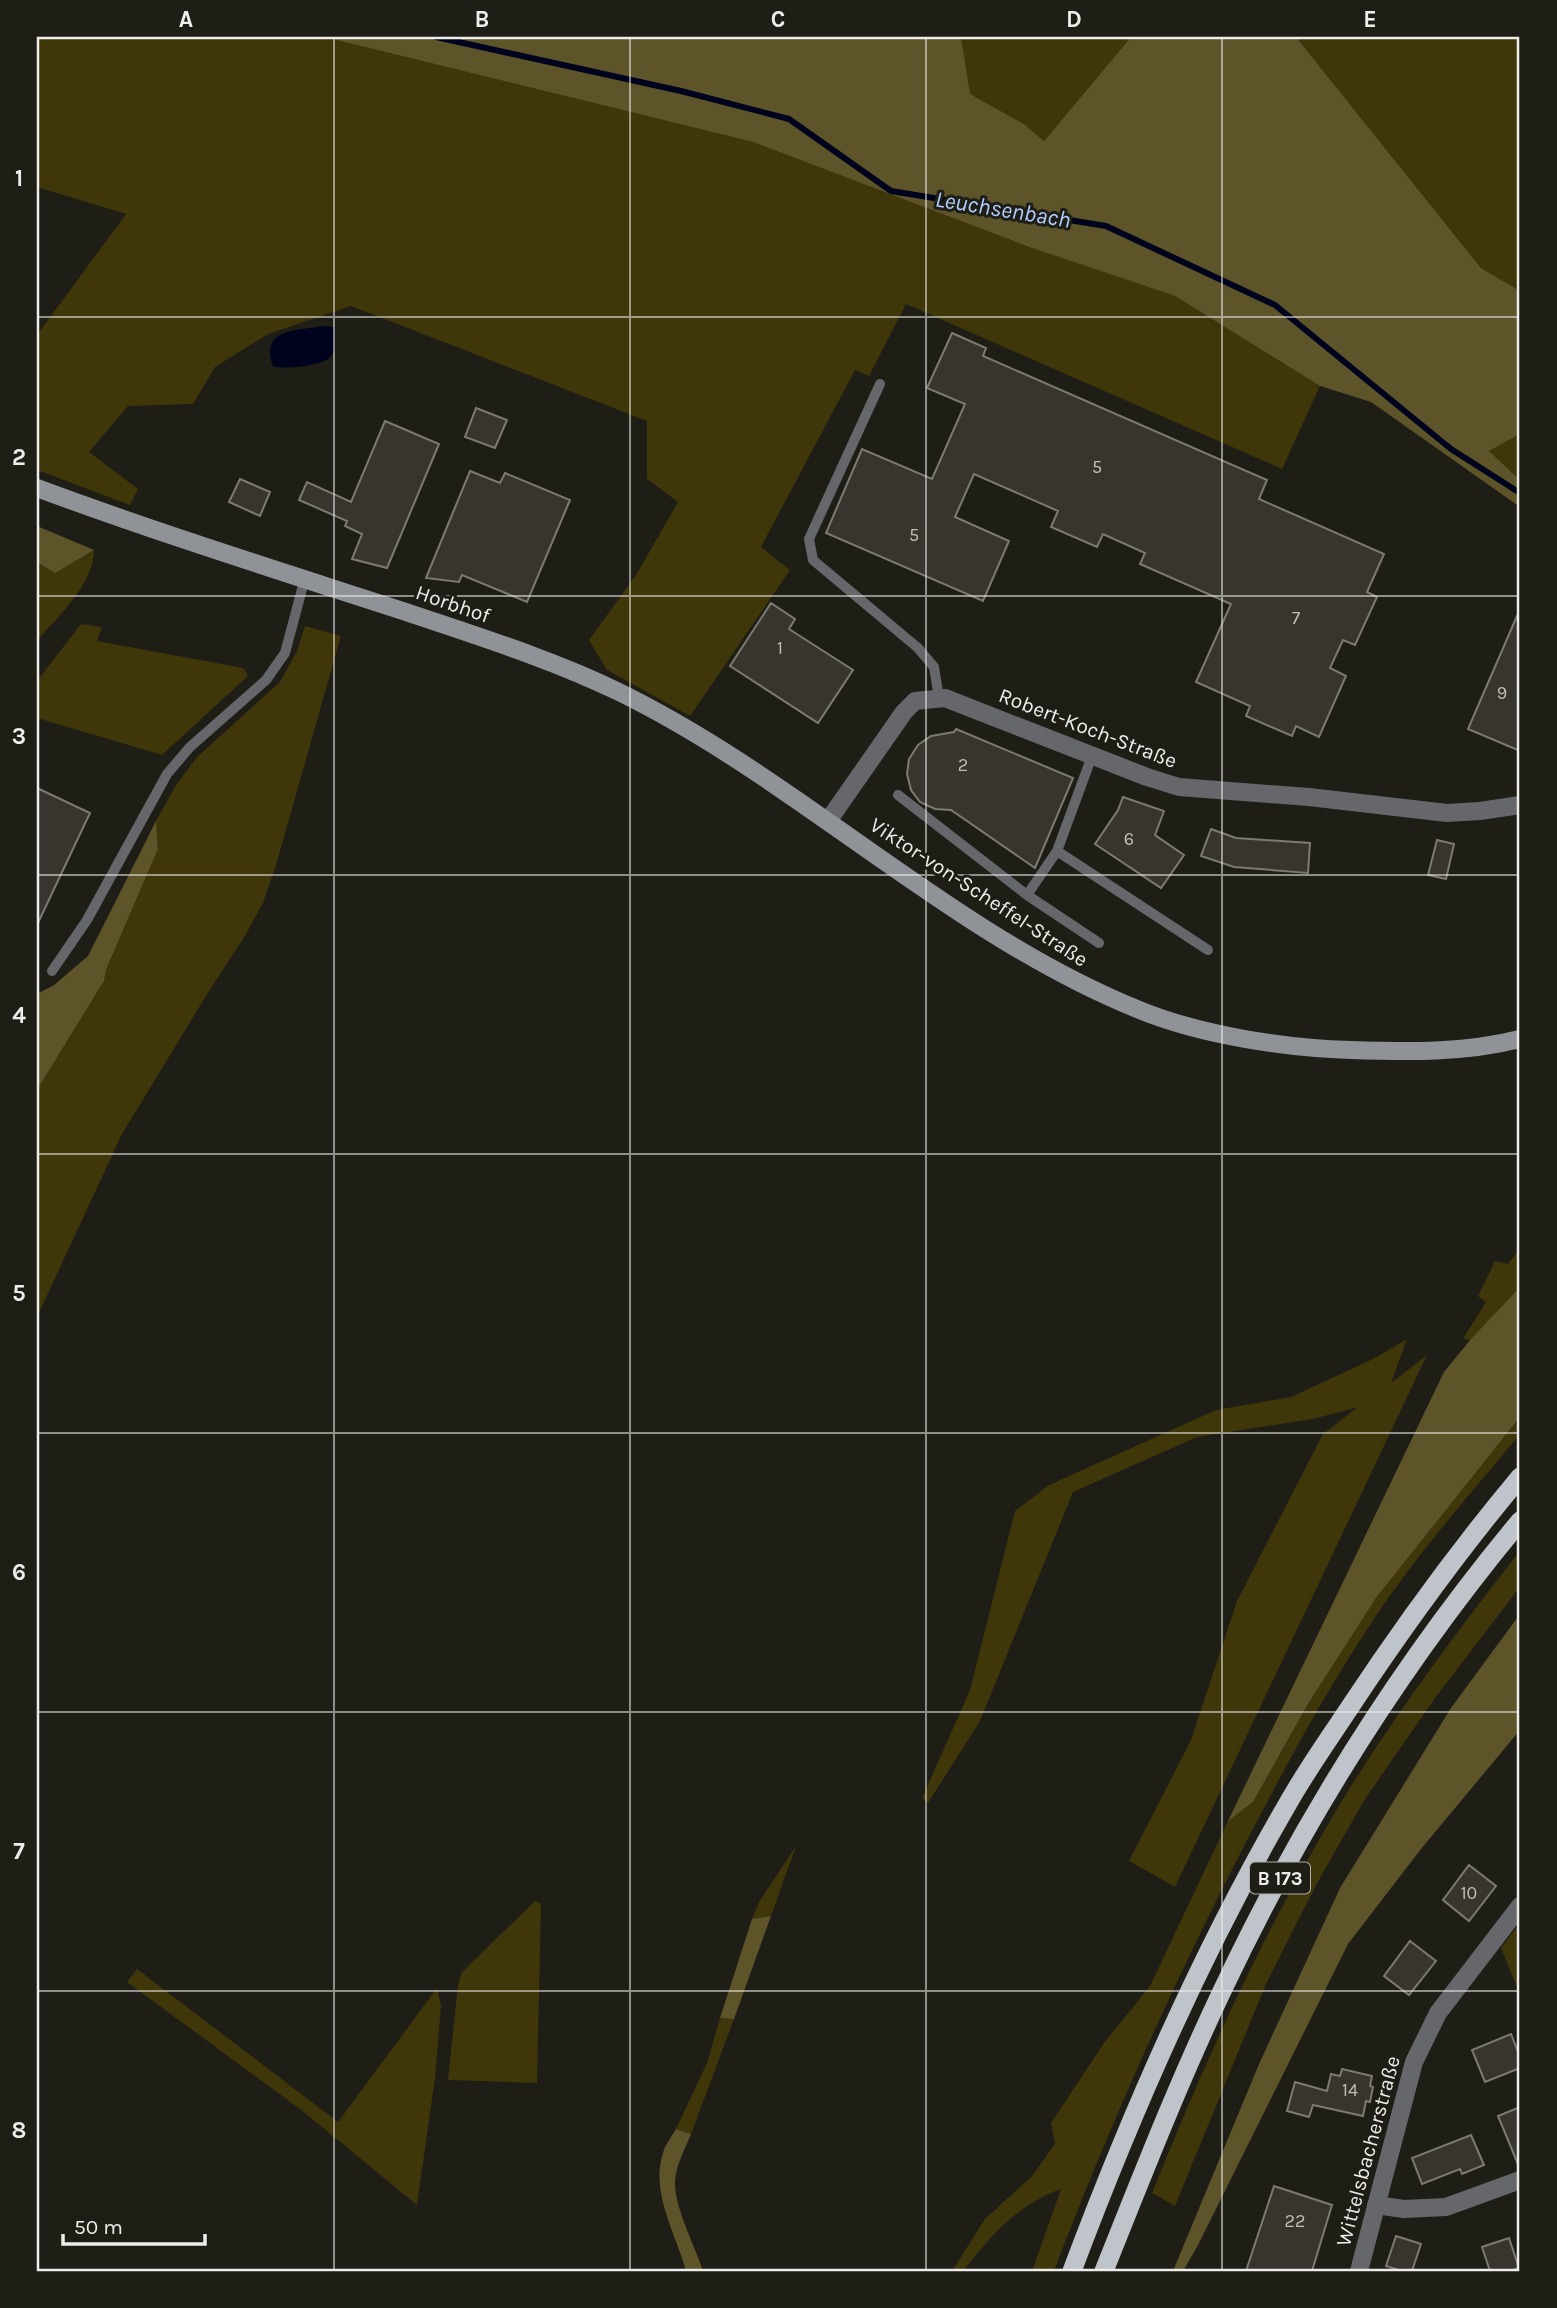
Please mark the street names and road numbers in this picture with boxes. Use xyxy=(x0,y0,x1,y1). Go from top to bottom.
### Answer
street label: Horbhof xyxy=(413,580,494,628)
street label: Robert-Koch-Straße xyxy=(996,683,1180,773)
street label: Viktor-von-Scheffel-Straße xyxy=(866,813,1092,971)
road number: B 173 xyxy=(1250,1862,1310,1894)
street label: Wittelsbacherstraße xyxy=(1331,2053,1405,2249)

